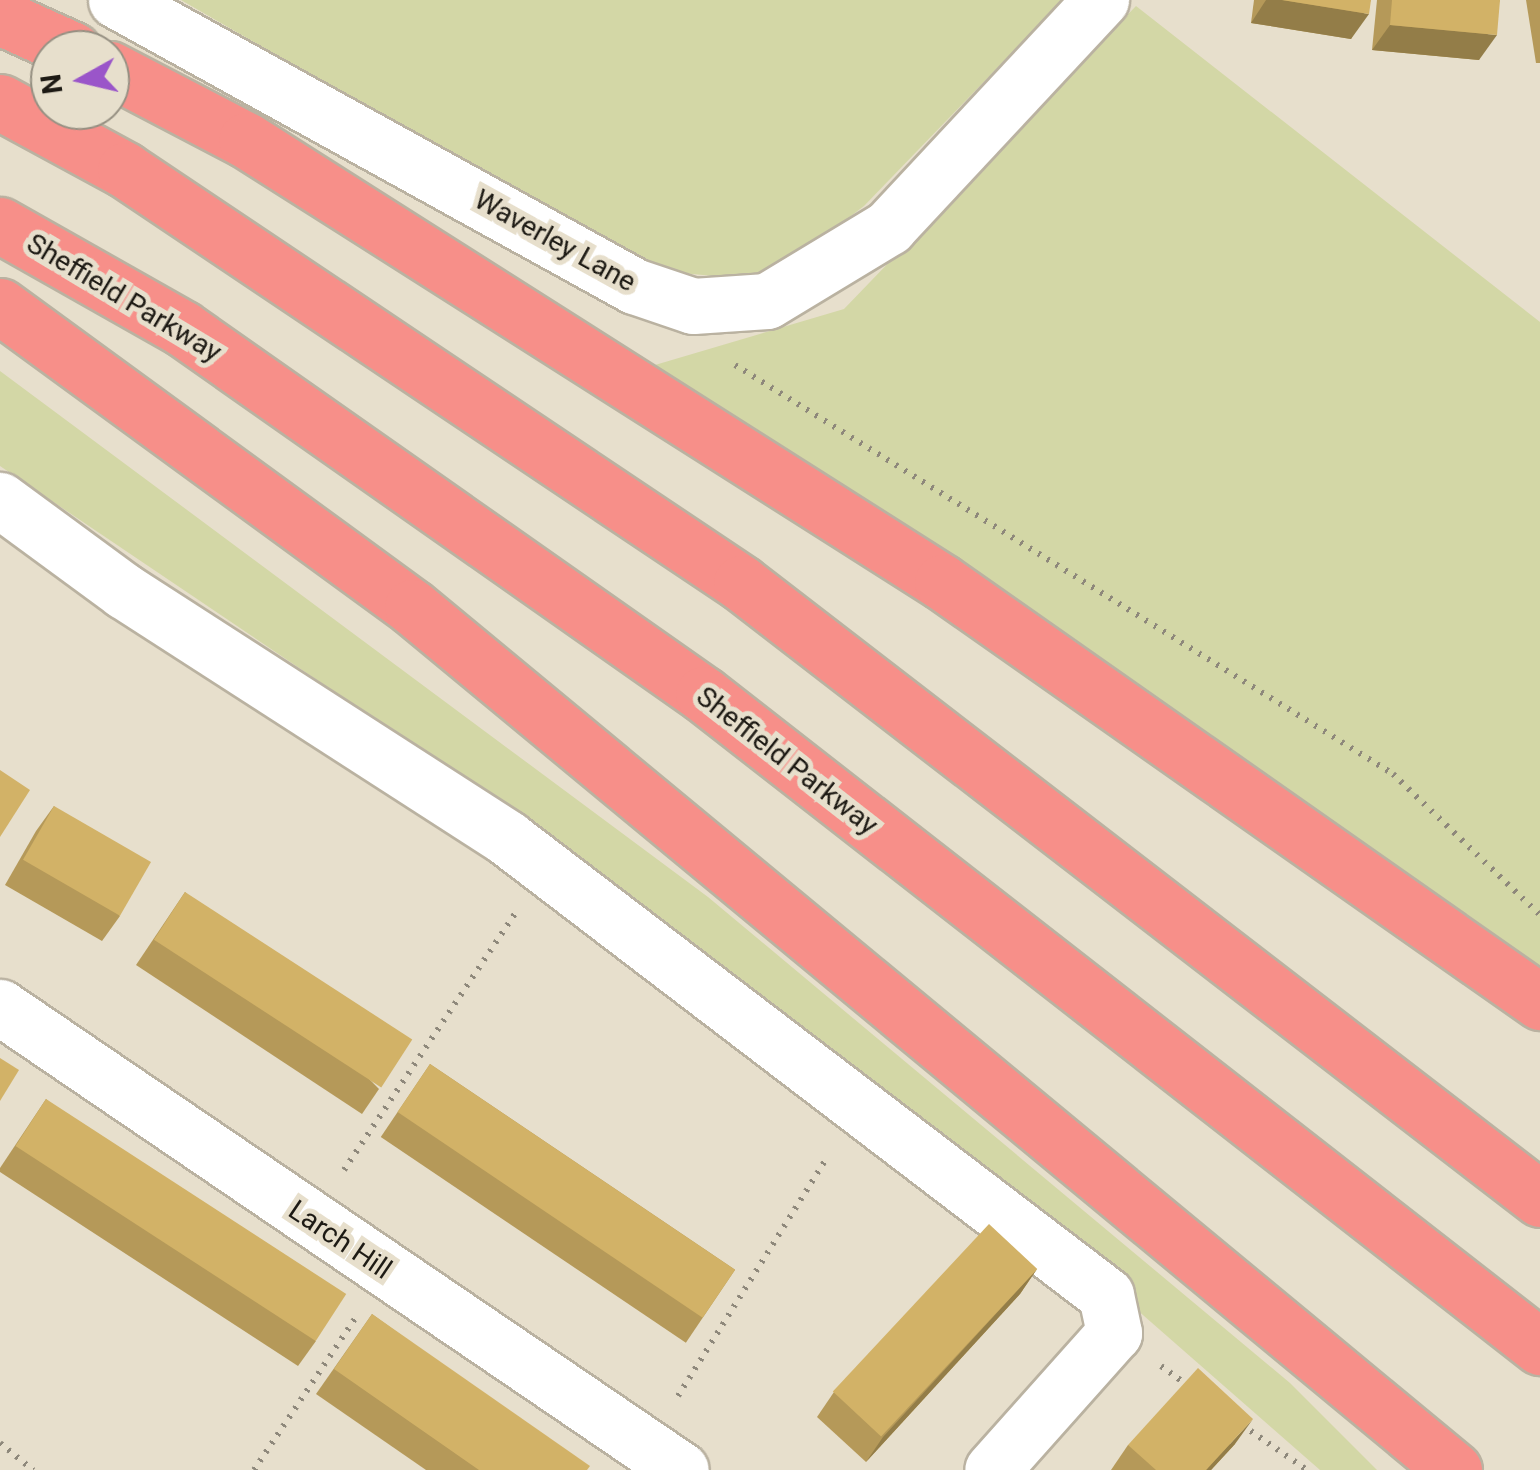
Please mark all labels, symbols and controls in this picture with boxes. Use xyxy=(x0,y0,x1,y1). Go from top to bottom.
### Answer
north arrow xyxy=(30,30,130,130)
text: N xyxy=(34,72,69,96)
street label: Waverley Lane xyxy=(468,183,642,299)
street label: Sheffield Parkway xyxy=(21,227,227,369)
street label: Sheffield Parkway xyxy=(690,680,884,842)
street label: Larch Hill xyxy=(282,1193,398,1287)

